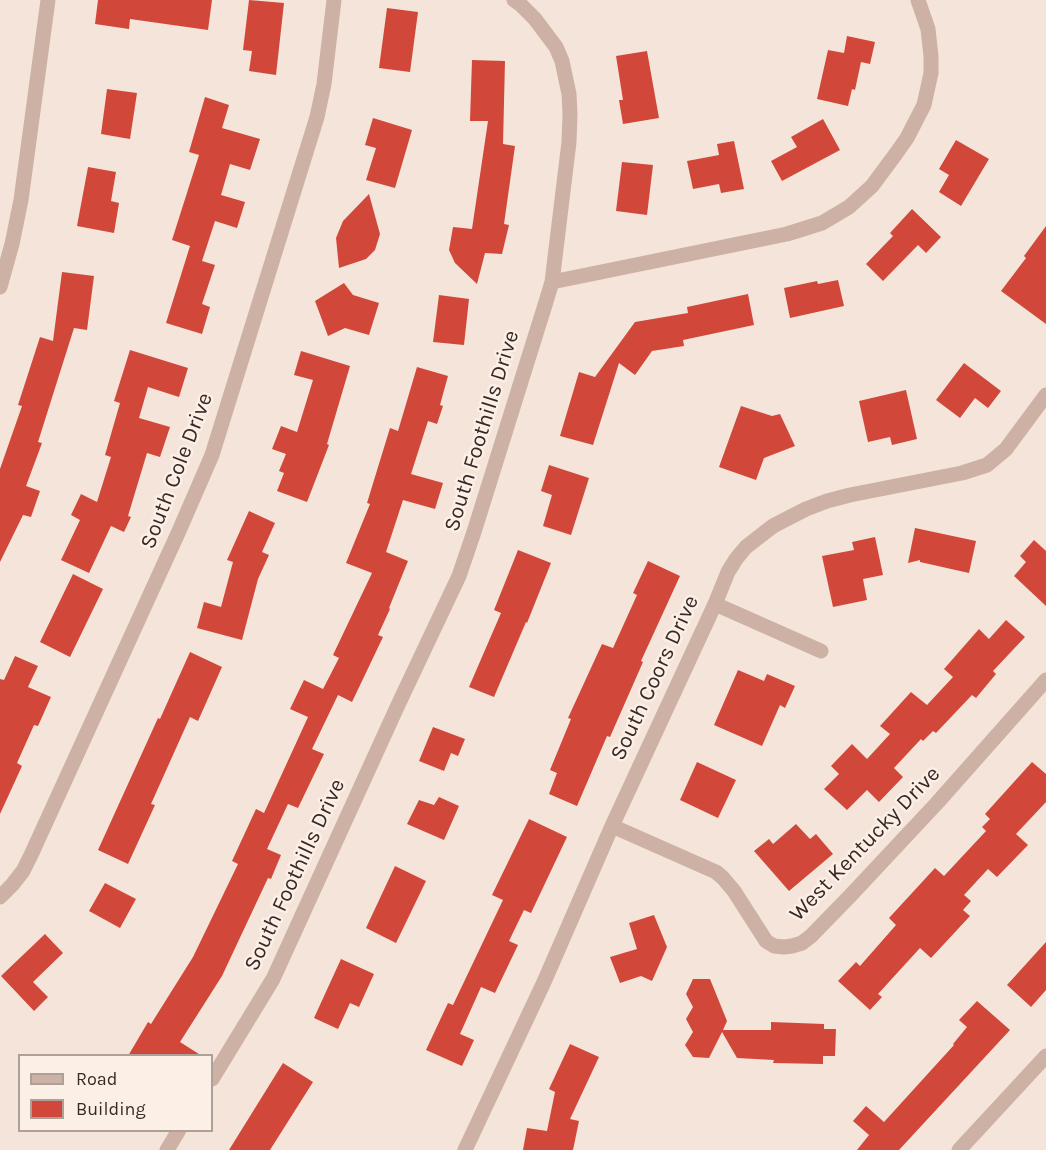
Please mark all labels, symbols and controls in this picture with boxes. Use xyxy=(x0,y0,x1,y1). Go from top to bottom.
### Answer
street label: South Foothills Drive xyxy=(439,327,525,535)
street label: South Cole Drive xyxy=(135,389,219,553)
street label: South Coors Drive xyxy=(605,591,705,765)
street label: West Kentucky Drive xyxy=(784,761,946,927)
street label: South Foothills Drive xyxy=(239,775,351,975)
legend xyxy=(18,1054,213,1132)
text: Road xyxy=(76,1068,117,1090)
text: Building xyxy=(76,1098,146,1120)

